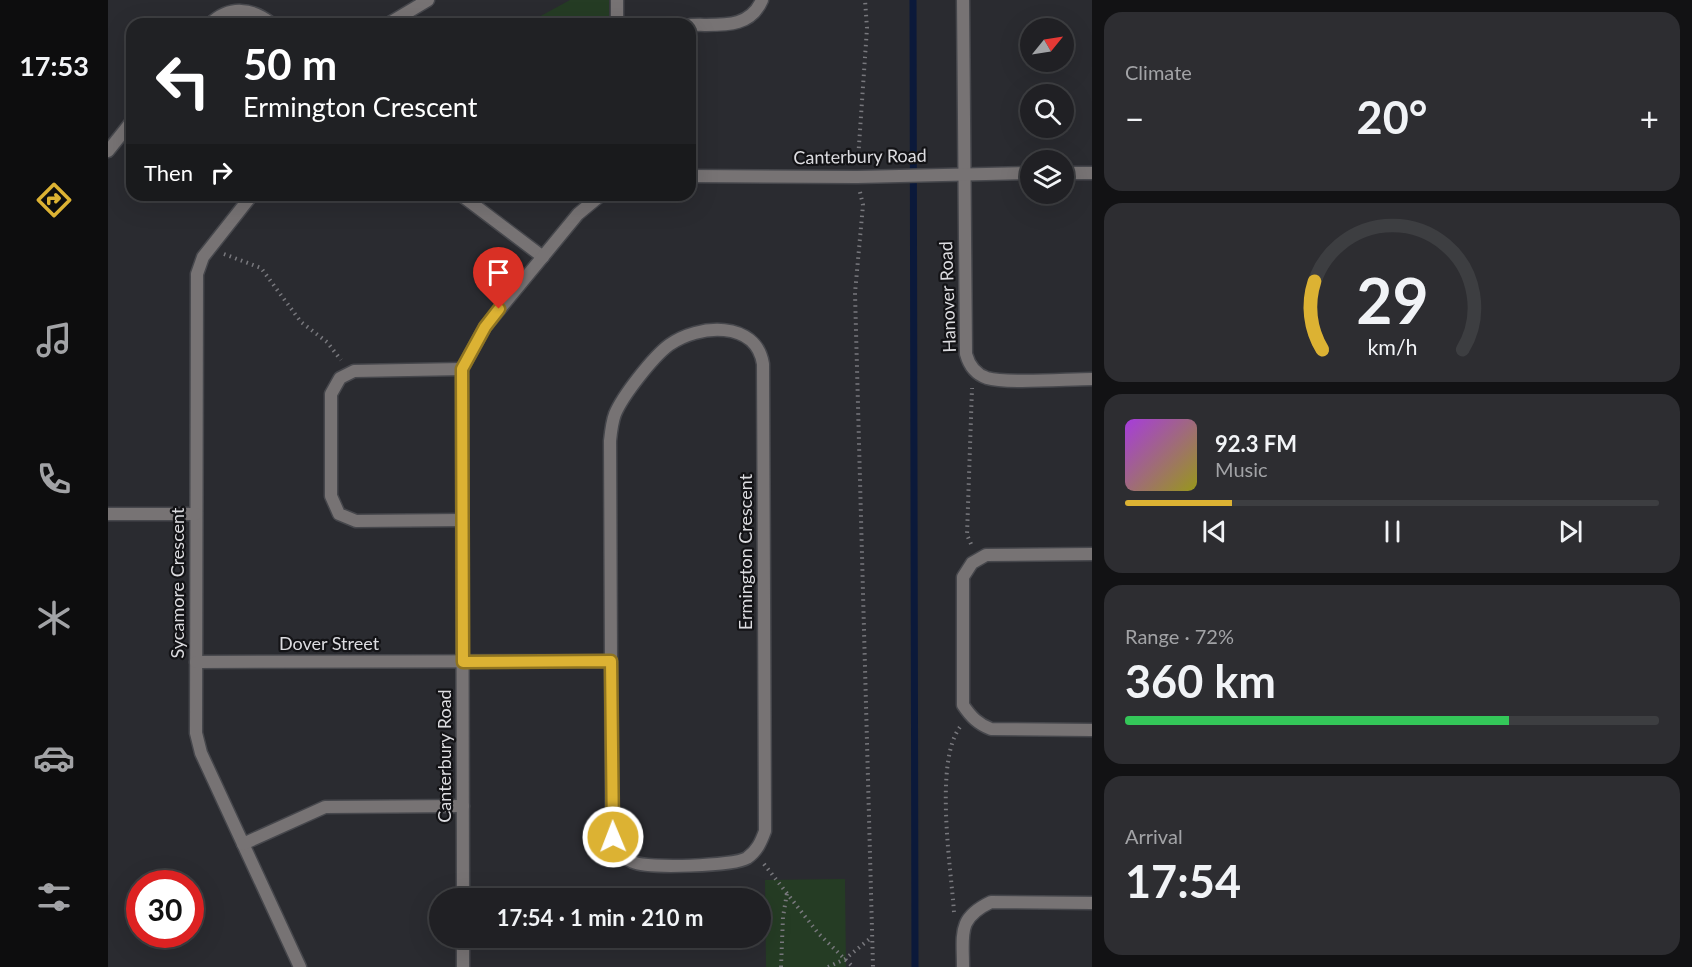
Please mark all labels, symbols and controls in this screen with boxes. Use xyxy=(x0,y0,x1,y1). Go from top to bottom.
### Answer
north arrow xyxy=(1020,18,1074,72)
map controls xyxy=(1020,18,1074,204)
text: 50 m xyxy=(243,39,337,89)
icon: left xyxy=(144,42,222,120)
text: 17:53 xyxy=(19,49,89,82)
text: Climate xyxy=(1125,60,1192,84)
button: search xyxy=(1020,84,1074,138)
text: Ermington Crescent xyxy=(243,90,477,123)
text: 20° xyxy=(1357,90,1427,144)
text: − xyxy=(1125,98,1144,138)
text: + xyxy=(1640,98,1659,138)
street label: Canterbury Road xyxy=(793,144,927,168)
button: layers xyxy=(1020,150,1074,204)
icon: right xyxy=(205,156,238,189)
text: Then xyxy=(144,159,193,186)
icon: directions xyxy=(33,179,75,221)
street label: Hanover Road xyxy=(934,241,960,353)
pin xyxy=(473,247,524,309)
icon: arrive xyxy=(482,256,515,289)
text: 29 xyxy=(1356,262,1428,337)
icon: music xyxy=(33,319,75,361)
text: km/h xyxy=(1367,334,1417,360)
text: 92.3 FM xyxy=(1215,430,1297,457)
text: Music xyxy=(1215,457,1268,481)
icon: phone xyxy=(33,458,75,500)
street label: Ermington Crescent xyxy=(734,473,756,630)
street label: Sycamore Crescent xyxy=(166,507,188,658)
icon: previous xyxy=(1198,515,1231,548)
icon: pause xyxy=(1376,515,1409,548)
icon: next xyxy=(1554,515,1587,548)
icon: climate xyxy=(33,597,75,639)
text: Range · 72% xyxy=(1125,624,1234,648)
street label: Dover Street xyxy=(279,632,380,654)
text: 360 km xyxy=(1125,654,1276,708)
street label: Canterbury Road xyxy=(433,689,455,823)
icon: car xyxy=(33,737,75,779)
position arrow xyxy=(581,805,645,869)
text: Arrival xyxy=(1125,824,1183,848)
text: 17:54 xyxy=(1125,854,1241,908)
speed limit sign: 30 xyxy=(126,870,204,948)
icon: filters xyxy=(33,876,75,918)
text: 17:54 · 1 min · 210 m xyxy=(497,904,703,931)

